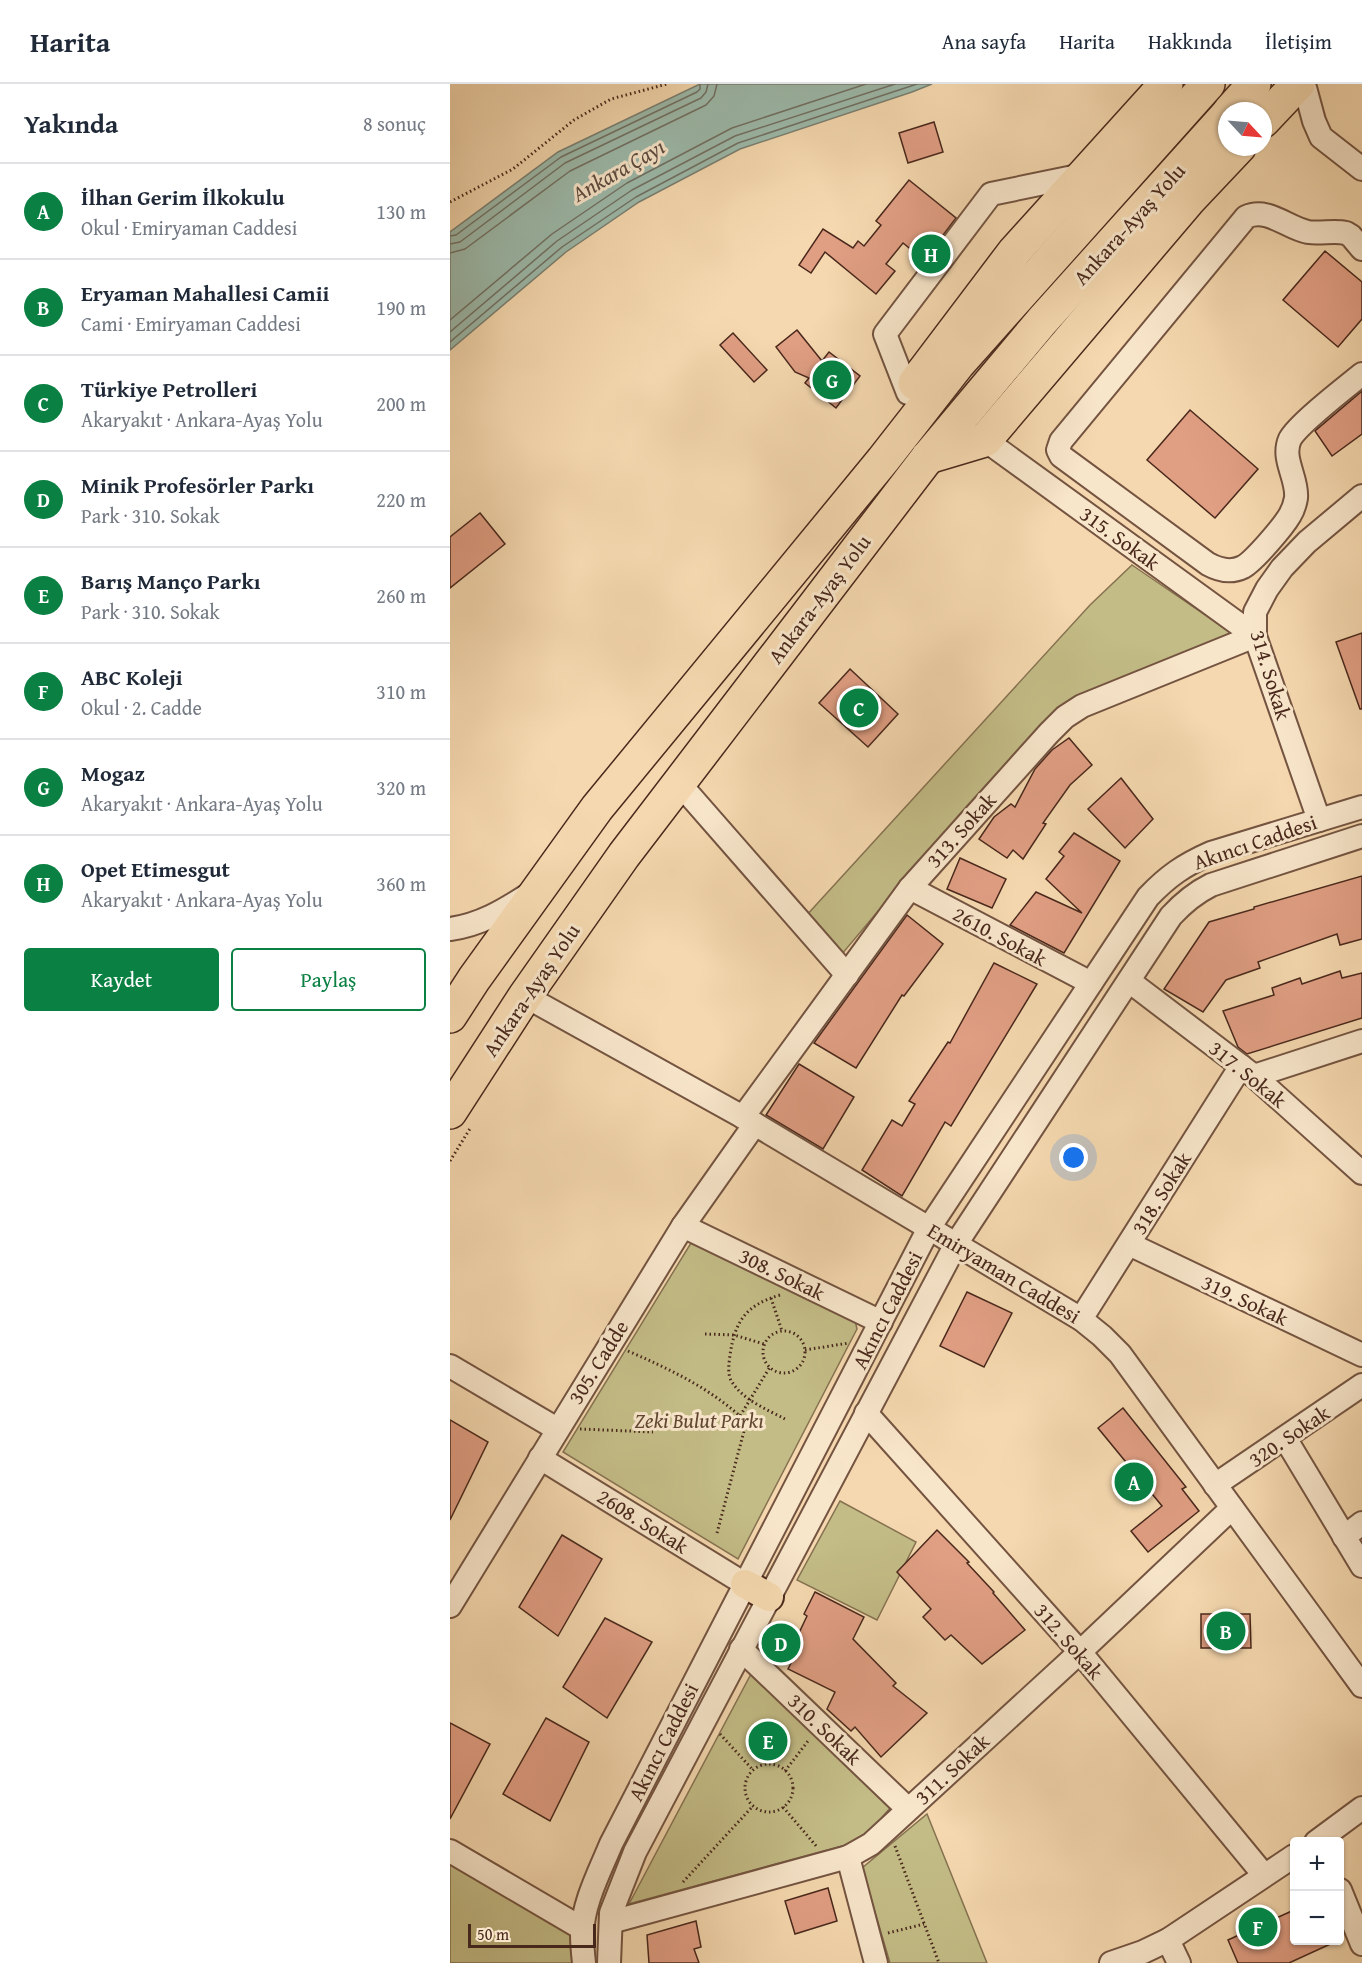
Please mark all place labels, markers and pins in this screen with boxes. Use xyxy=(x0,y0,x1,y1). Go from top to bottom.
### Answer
pin: H xyxy=(912,232,950,276)
pin: G xyxy=(812,358,851,402)
pin: C xyxy=(840,686,878,730)
pin: A xyxy=(1114,1460,1154,1504)
pin: B xyxy=(1206,1608,1246,1654)
pin: D xyxy=(762,1620,800,1666)
pin: E xyxy=(748,1718,788,1764)
pin: F xyxy=(1238,1904,1278,1950)

